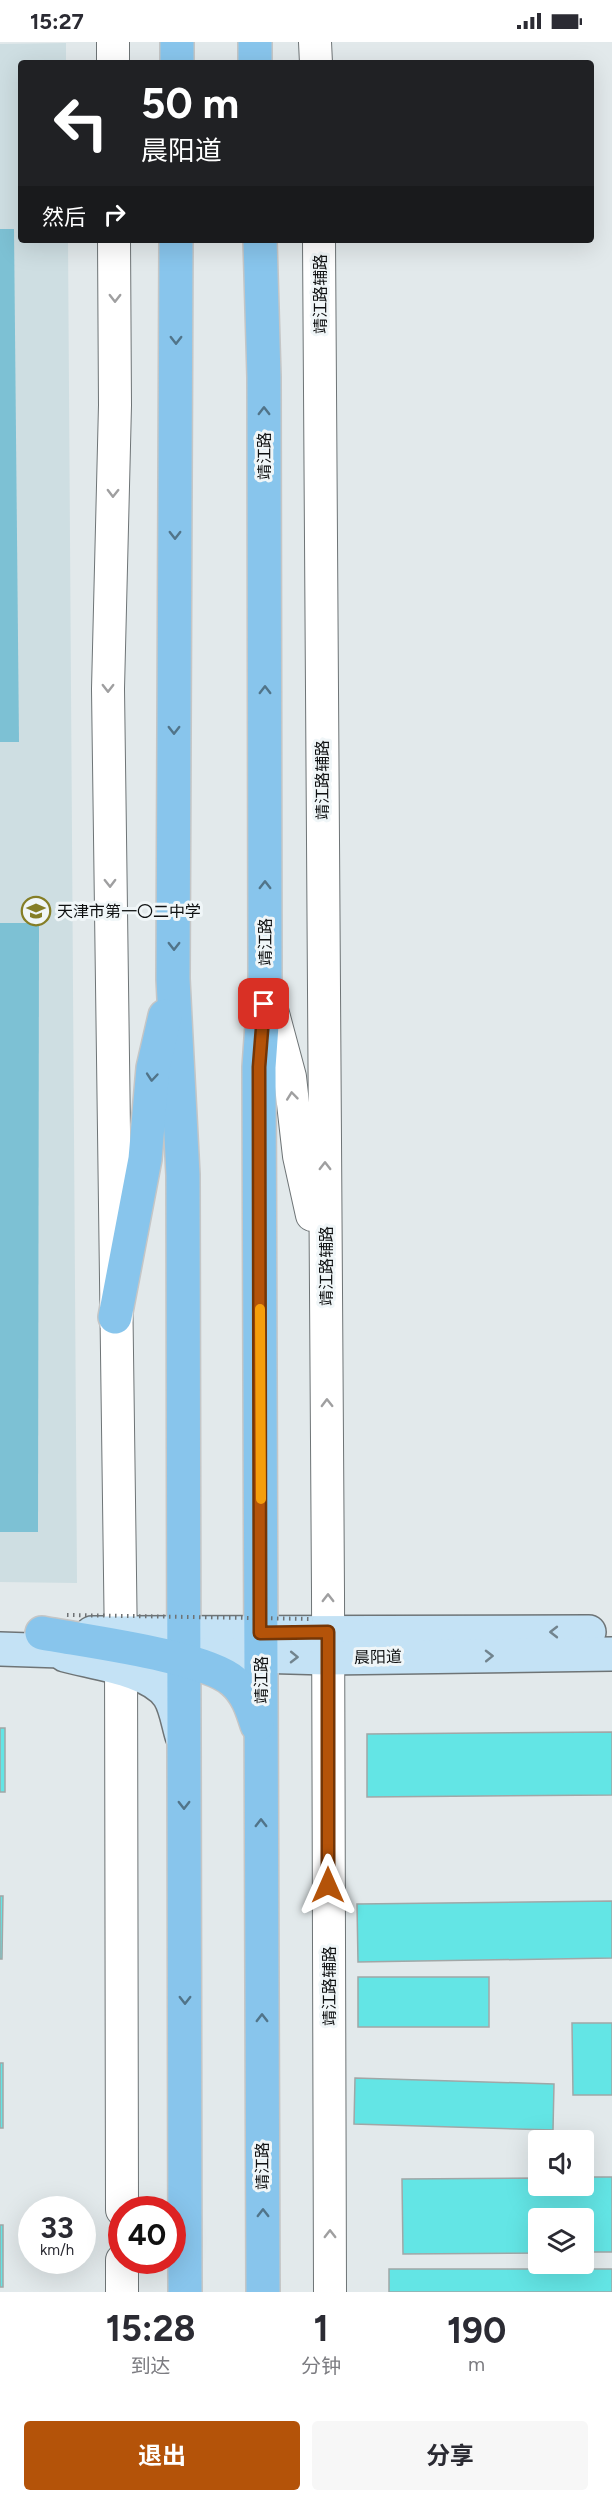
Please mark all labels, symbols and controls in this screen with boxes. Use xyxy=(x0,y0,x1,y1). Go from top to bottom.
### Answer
text: 15:27 xyxy=(30,8,84,35)
text: 50 m xyxy=(141,78,239,129)
icon: left xyxy=(42,84,120,162)
text: 晨阳道 xyxy=(141,134,222,167)
icon: right xyxy=(98,198,131,231)
text: 然后 xyxy=(42,204,86,231)
street label: 靖江路辅路 xyxy=(311,254,330,334)
one-way arrow xyxy=(108,294,121,303)
one-way arrow xyxy=(170,336,182,345)
one-way arrow xyxy=(258,407,270,416)
street label: 靖江路 xyxy=(255,432,274,480)
one-way arrow xyxy=(107,489,119,498)
one-way arrow xyxy=(169,531,181,540)
one-way arrow xyxy=(102,684,114,693)
one-way arrow xyxy=(259,686,271,695)
one-way arrow xyxy=(168,726,181,735)
street label: 靖江路辅路 xyxy=(313,740,332,820)
one-way arrow xyxy=(104,879,116,888)
one-way arrow xyxy=(259,881,271,890)
school or university icon: 天津市第一〇二中学 xyxy=(20,895,52,927)
place label: 天津市第一〇二中学 xyxy=(57,902,201,921)
street label: 靖江路 xyxy=(256,918,275,966)
one-way arrow xyxy=(168,942,180,951)
pin xyxy=(238,978,289,1029)
icon: arrive xyxy=(247,987,280,1020)
one-way arrow xyxy=(146,1073,159,1082)
one-way arrow xyxy=(286,1092,299,1101)
one-way arrow xyxy=(319,1161,331,1170)
street label: 靖江路辅路 xyxy=(317,1226,336,1306)
one-way arrow xyxy=(321,1398,333,1407)
one-way arrow xyxy=(322,1593,334,1602)
one-way arrow xyxy=(549,1626,558,1638)
street label: 晨阳道 xyxy=(354,1647,402,1667)
one-way arrow xyxy=(484,1650,493,1662)
one-way arrow xyxy=(289,1651,298,1663)
street label: 靖江路 xyxy=(252,1656,271,1704)
one-way arrow xyxy=(178,1800,190,1809)
one-way arrow xyxy=(255,1818,267,1827)
position arrow xyxy=(296,1853,360,1917)
street label: 靖江路辅路 xyxy=(320,1946,339,2026)
one-way arrow xyxy=(179,1995,191,2004)
one-way arrow xyxy=(256,2013,268,2022)
map controls xyxy=(528,2130,594,2274)
button: sound xyxy=(528,2130,594,2196)
street label: 靖江路 xyxy=(253,2142,272,2190)
speed limit sign: 40 xyxy=(108,2196,186,2274)
one-way arrow xyxy=(257,2208,269,2217)
button: layers xyxy=(528,2208,594,2274)
text: 33 xyxy=(40,2209,74,2246)
one-way arrow xyxy=(324,2229,336,2238)
text: km/h xyxy=(40,2241,74,2259)
text: 15:28 xyxy=(106,2307,196,2350)
text: 1 xyxy=(314,2307,329,2350)
text: 190 xyxy=(447,2309,506,2352)
text: m xyxy=(468,2352,485,2376)
text: 到达 xyxy=(131,2354,171,2378)
text: 分钟 xyxy=(301,2354,341,2378)
button: 退出 xyxy=(24,2421,300,2490)
button: 分享 xyxy=(312,2421,588,2490)

